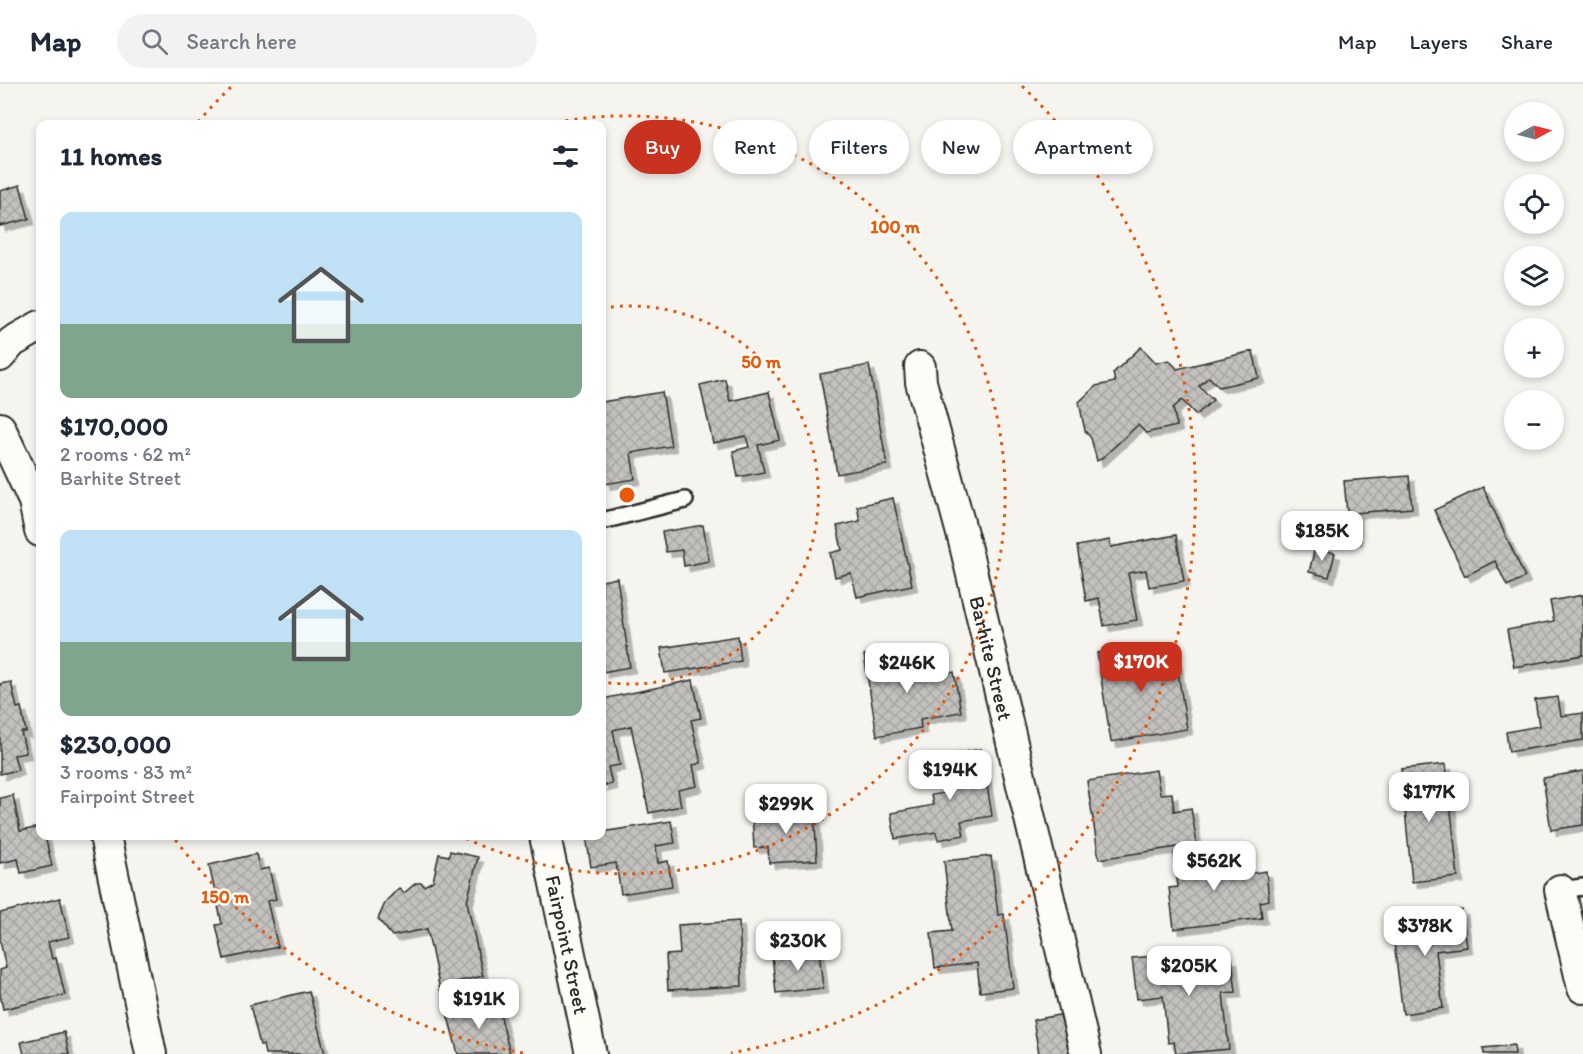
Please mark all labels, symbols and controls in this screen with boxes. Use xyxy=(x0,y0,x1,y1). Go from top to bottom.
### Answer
search box xyxy=(117,14,537,68)
text: Map xyxy=(30,24,81,58)
icon: search xyxy=(138,25,171,58)
text: Search here xyxy=(186,28,297,55)
text: Map xyxy=(1338,29,1377,54)
text: Layers xyxy=(1410,29,1468,54)
text: Share xyxy=(1501,29,1553,54)
north arrow xyxy=(1504,102,1564,162)
map controls xyxy=(1504,102,1564,450)
chip: Buy xyxy=(624,120,701,174)
chip: Rent xyxy=(713,120,797,174)
chip: Filters xyxy=(809,120,909,174)
chip: New xyxy=(921,120,1001,174)
chip: Apartment xyxy=(1013,120,1153,174)
text: 11 homes xyxy=(60,140,162,172)
icon: filters xyxy=(549,140,582,173)
button: locate xyxy=(1504,174,1564,234)
text: 100 m xyxy=(870,216,921,238)
button: layers xyxy=(1504,246,1564,306)
icon: home xyxy=(267,251,375,359)
button: + xyxy=(1504,318,1564,378)
text: 50 m xyxy=(741,351,782,373)
button: − xyxy=(1504,390,1564,450)
text: $170,000 xyxy=(60,410,168,442)
text: 2 rooms · 62 m² xyxy=(60,442,191,466)
text: Barhite Street xyxy=(60,466,181,490)
centre of rings xyxy=(617,485,637,505)
pin: $185K xyxy=(1280,511,1364,562)
text: $185K xyxy=(1295,518,1349,542)
icon: home xyxy=(267,569,375,677)
street label: Barhite Street xyxy=(965,593,1019,723)
pin: $170K xyxy=(1099,642,1183,693)
pin: $246K xyxy=(865,643,949,694)
text: $170K xyxy=(1114,649,1168,673)
text: $246K xyxy=(879,650,935,674)
text: $230,000 xyxy=(60,728,171,760)
pin: $194K xyxy=(908,750,992,801)
text: $194K xyxy=(923,757,977,781)
text: 3 rooms · 83 m² xyxy=(60,760,192,784)
pin: $177K xyxy=(1387,772,1471,823)
text: $177K xyxy=(1403,779,1455,803)
text: Fairpoint Street xyxy=(60,784,195,808)
pin: $299K xyxy=(744,784,828,835)
text: $299K xyxy=(759,791,813,815)
pin: $562K xyxy=(1172,841,1256,892)
text: $562K xyxy=(1187,848,1241,872)
street label: Fairpoint Street xyxy=(541,873,595,1017)
text: 150 m xyxy=(201,886,250,908)
pin: $378K xyxy=(1383,906,1467,957)
text: $378K xyxy=(1398,913,1452,937)
pin: $230K xyxy=(756,921,840,972)
text: $230K xyxy=(770,928,826,952)
pin: $205K xyxy=(1147,946,1231,997)
text: $205K xyxy=(1161,953,1217,977)
pin: $191K xyxy=(437,979,521,1030)
text: $191K xyxy=(453,986,505,1010)

